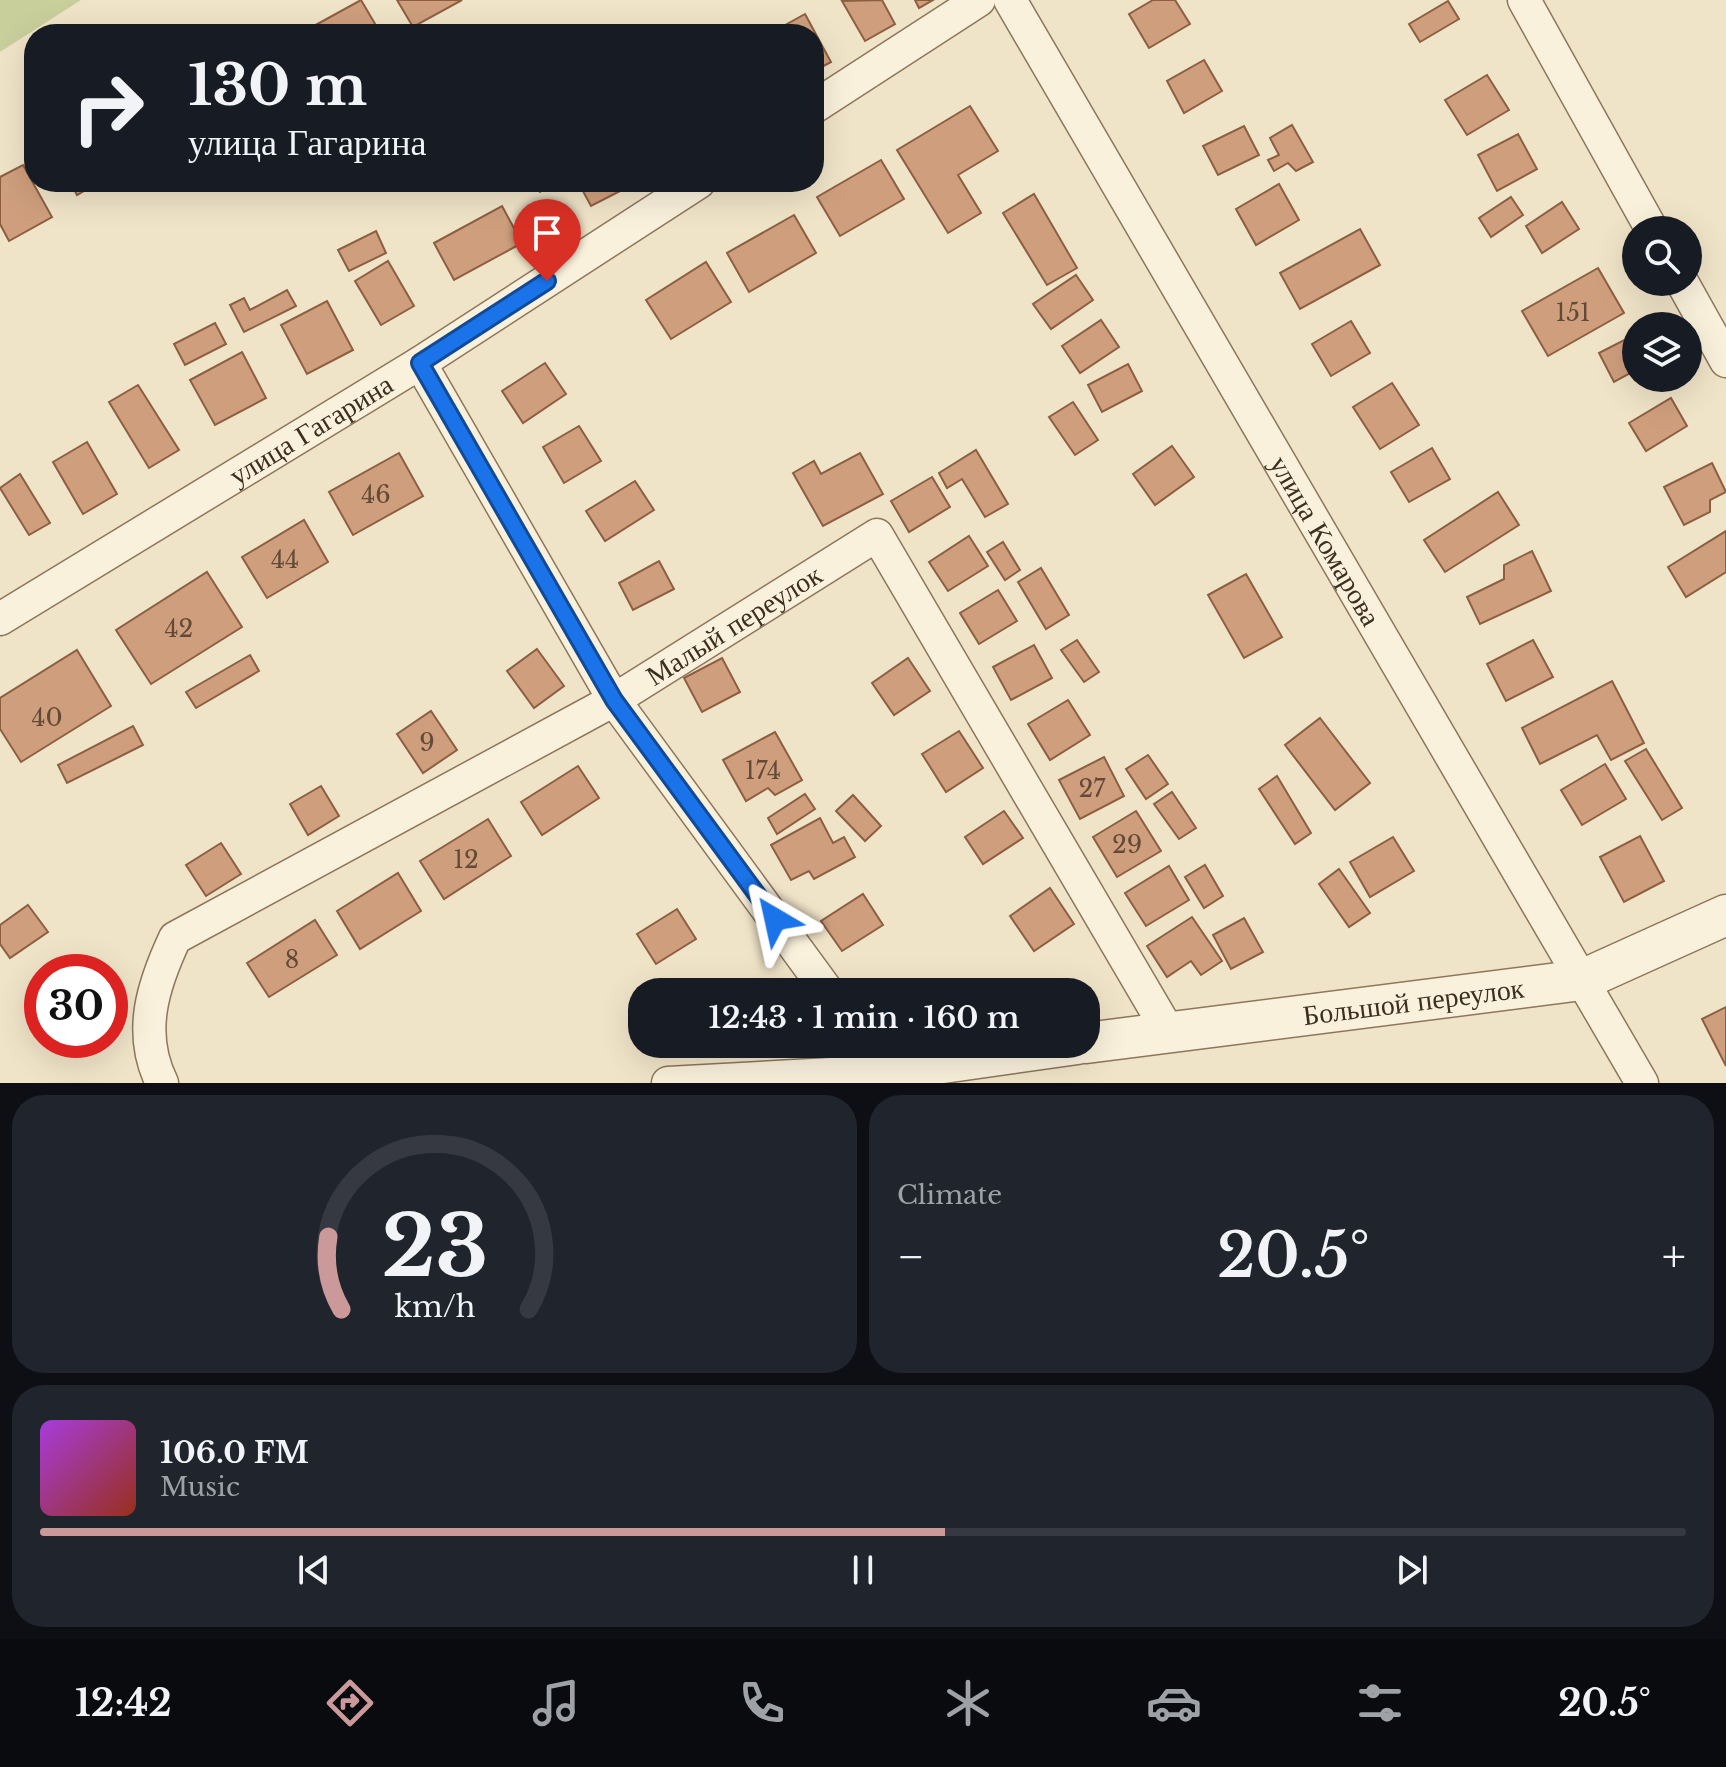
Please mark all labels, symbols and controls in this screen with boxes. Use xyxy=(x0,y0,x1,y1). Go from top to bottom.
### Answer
text: 130 m xyxy=(188,51,367,120)
icon: right xyxy=(56,56,160,160)
text: улица Гагарина xyxy=(188,120,426,165)
pin xyxy=(513,199,581,281)
icon: arrive xyxy=(525,211,569,255)
map controls xyxy=(1622,216,1702,392)
button: search xyxy=(1622,216,1702,296)
house number: 151 xyxy=(1555,298,1591,327)
button: layers xyxy=(1622,312,1702,392)
street label: улица Гагарина xyxy=(223,366,400,493)
street label: улица Комарова xyxy=(1262,449,1389,633)
house number: 46 xyxy=(361,480,391,509)
house number: 44 xyxy=(271,545,299,574)
street label: Малый переулок xyxy=(639,556,829,693)
house number: 42 xyxy=(165,614,193,643)
house number: 40 xyxy=(31,703,63,732)
house number: 9 xyxy=(419,728,435,757)
house number: 174 xyxy=(745,756,781,785)
house number: 27 xyxy=(1079,774,1106,803)
house number: 29 xyxy=(1112,830,1142,859)
house number: 12 xyxy=(453,845,479,874)
position arrow xyxy=(733,877,817,961)
house number: 8 xyxy=(285,945,299,974)
speed limit sign: 30 xyxy=(24,954,128,1058)
street label: Большой переулок xyxy=(1301,970,1526,1033)
text: 12:43 · 1 min · 160 m xyxy=(708,999,1020,1036)
text: Climate xyxy=(897,1179,1002,1211)
text: 23 xyxy=(381,1195,488,1298)
text: 20.5° xyxy=(1217,1219,1370,1293)
text: − xyxy=(897,1229,925,1284)
text: + xyxy=(1662,1229,1686,1284)
text: km/h xyxy=(394,1289,475,1325)
text: 106.0 FM xyxy=(160,1434,309,1471)
text: Music xyxy=(160,1471,240,1503)
icon: previous xyxy=(292,1548,336,1592)
icon: pause xyxy=(841,1548,885,1592)
icon: next xyxy=(1390,1548,1434,1592)
icon: directions xyxy=(322,1675,378,1731)
icon: music xyxy=(528,1675,584,1731)
icon: phone xyxy=(734,1675,790,1731)
icon: climate xyxy=(940,1675,996,1731)
icon: car xyxy=(1146,1675,1202,1731)
icon: filters xyxy=(1352,1675,1408,1731)
text: 12:42 xyxy=(75,1681,172,1726)
text: 20.5° xyxy=(1558,1681,1651,1726)

